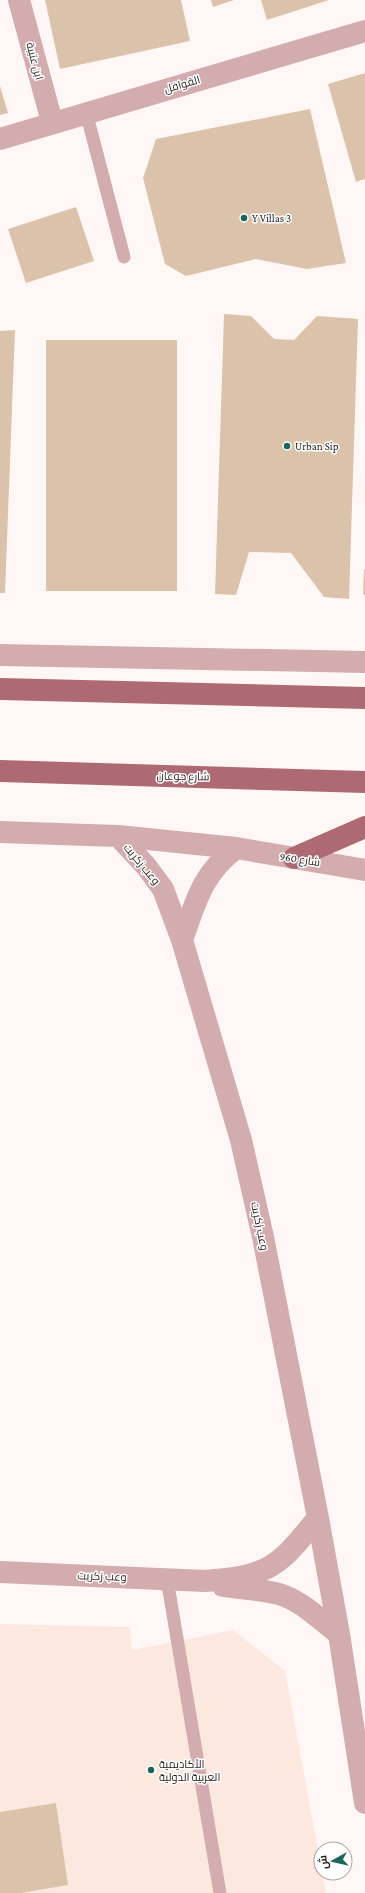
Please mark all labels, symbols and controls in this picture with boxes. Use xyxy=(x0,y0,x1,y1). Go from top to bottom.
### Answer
street label: ابن عتيبة xyxy=(23,41,46,81)
street label: القوافل xyxy=(163,73,202,96)
place label: Y Villas 3 xyxy=(252,212,291,224)
marker: Y Villas 3 xyxy=(239,213,249,223)
place label: Urban Sip xyxy=(295,440,339,453)
marker: Urban Sip xyxy=(282,441,292,451)
street label: شارع جوعان xyxy=(156,770,210,784)
street label: وعب زكريت xyxy=(121,841,162,887)
street label: شارع 960 xyxy=(279,850,321,870)
street label: وعب زكريت xyxy=(248,1201,271,1252)
street label: وعب زكريت xyxy=(77,1569,127,1584)
place label: الأكاديمية العربية الدولية xyxy=(159,1758,220,1784)
marker: الأكاديمية العربية الدولية xyxy=(146,1765,156,1775)
north arrow xyxy=(313,1841,353,1881)
text: ش xyxy=(316,1854,331,1870)

